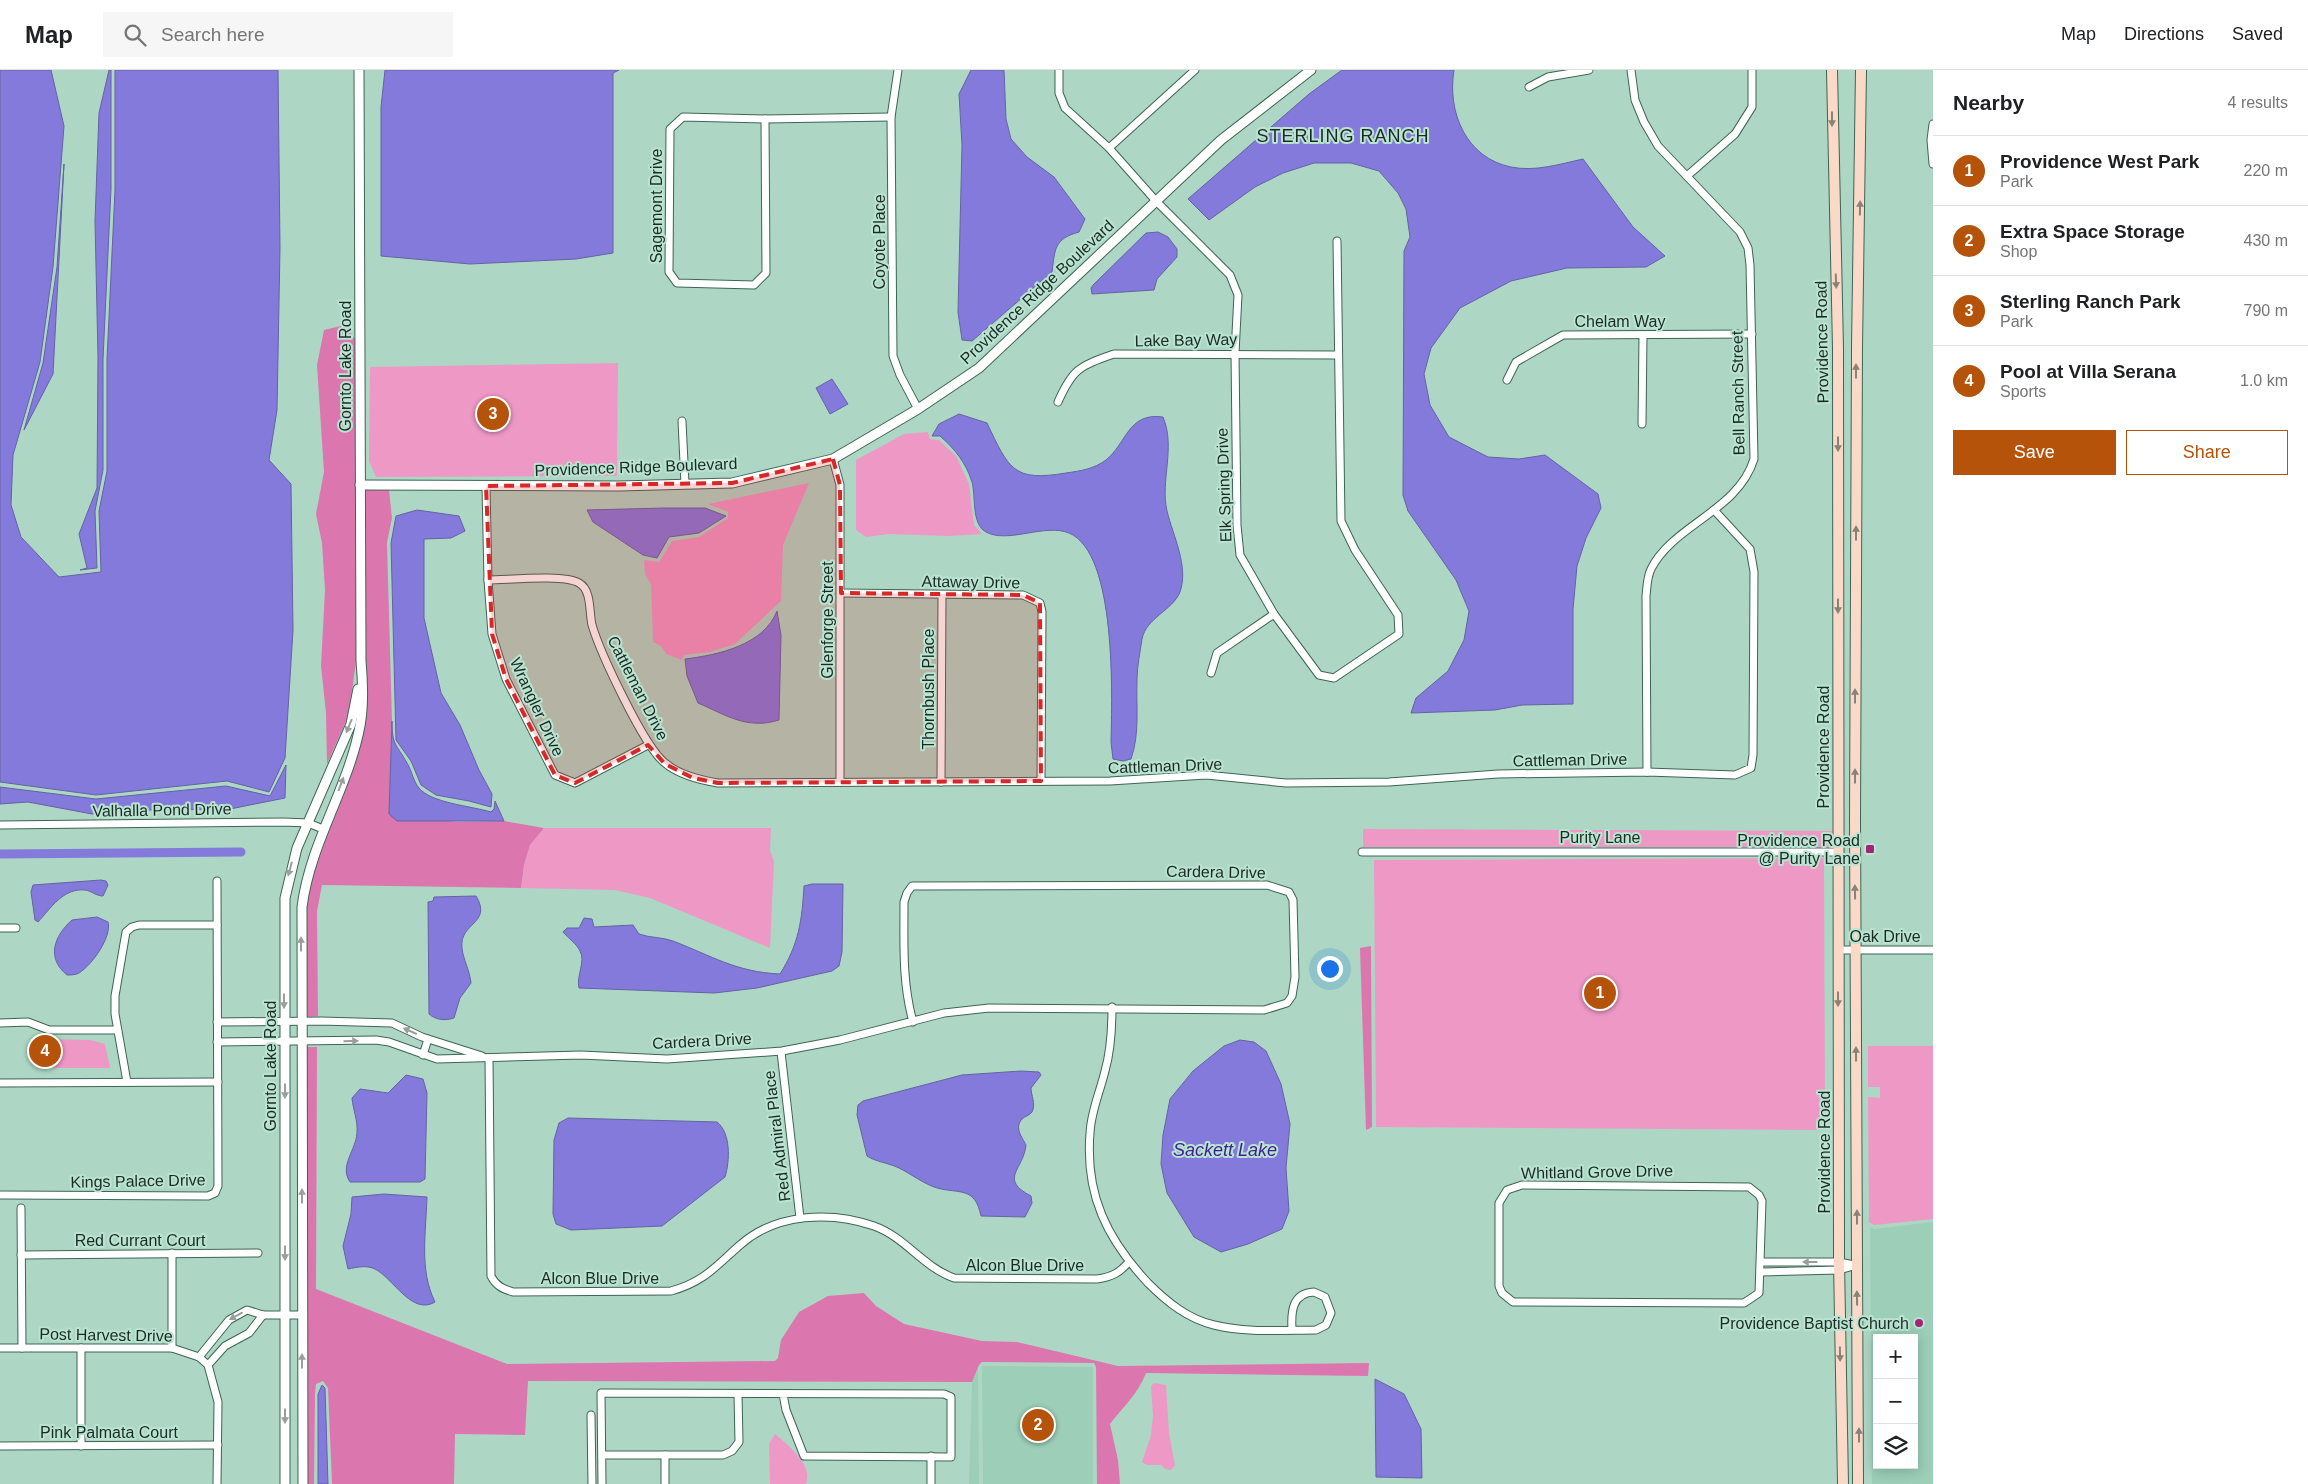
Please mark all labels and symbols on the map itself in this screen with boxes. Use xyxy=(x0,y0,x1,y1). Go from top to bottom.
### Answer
one-way arrow xyxy=(1828,111,1836,127)
district label: STERLING RANCH xyxy=(1256,126,1430,146)
street label: Sagemont Drive xyxy=(648,149,665,263)
street label: Coyote Place xyxy=(871,194,888,290)
one-way arrow xyxy=(1856,200,1864,216)
street label: Providence Ridge Boulevard xyxy=(957,217,1117,367)
one-way arrow xyxy=(1832,273,1840,289)
street label: Providence Road xyxy=(1812,280,1832,404)
street label: Gornto Lake Road xyxy=(337,301,354,431)
street label: Chelam Way xyxy=(1575,313,1665,330)
street label: Bell Ranch Street xyxy=(1728,330,1748,455)
street label: Lake Bay Way xyxy=(1135,331,1237,349)
one-way arrow xyxy=(1853,363,1861,379)
pin: 3 xyxy=(477,395,509,433)
street label: Elk Spring Drive xyxy=(1214,427,1234,543)
one-way arrow xyxy=(1834,436,1842,452)
street label: Providence Ridge Boulevard xyxy=(534,455,738,479)
one-way arrow xyxy=(1852,525,1860,541)
street label: Glenforge Street xyxy=(819,561,836,679)
street label: Attaway Drive xyxy=(922,573,1021,591)
one-way arrow xyxy=(1834,598,1842,614)
street label: Thornbush Place xyxy=(920,628,937,749)
street label: Cattleman Drive xyxy=(604,633,672,743)
street label: Wrangler Drive xyxy=(507,655,567,759)
street label: Providence Road xyxy=(1815,686,1832,808)
one-way arrow xyxy=(1851,688,1859,704)
one-way arrow xyxy=(345,719,353,733)
street label: Cattleman Drive xyxy=(1513,750,1628,769)
street label: Cattleman Drive xyxy=(1107,756,1223,776)
one-way arrow xyxy=(1851,767,1859,783)
one-way arrow xyxy=(338,777,346,791)
street label: Valhalla Pond Drive xyxy=(92,800,232,820)
street label: Purity Lane xyxy=(1560,829,1641,846)
place label: Providence Road @ Purity Lane xyxy=(1737,832,1860,867)
marker: Providence Road @ Purity Lane xyxy=(1864,843,1876,855)
one-way arrow xyxy=(286,861,294,876)
street label: Cardera Drive xyxy=(1166,863,1266,881)
one-way arrow xyxy=(1851,883,1859,899)
street label: Oak Drive xyxy=(1849,928,1921,945)
one-way arrow xyxy=(297,935,305,951)
your location xyxy=(1317,956,1343,982)
pin: 1 xyxy=(1584,974,1616,1012)
one-way arrow xyxy=(1834,991,1842,1007)
one-way arrow xyxy=(281,993,289,1009)
street label: Gornto Lake Road xyxy=(262,1001,279,1131)
one-way arrow xyxy=(403,1027,417,1035)
street label: Cardera Drive xyxy=(652,1030,752,1052)
pin: 4 xyxy=(29,1032,61,1070)
one-way arrow xyxy=(343,1037,359,1045)
one-way arrow xyxy=(1852,1046,1860,1062)
street label: Red Admiral Place xyxy=(761,1070,793,1202)
one-way arrow xyxy=(281,1083,289,1099)
street label: Providence Road xyxy=(1816,1091,1833,1213)
water label: Sackett Lake xyxy=(1173,1140,1277,1160)
street label: Whitland Grove Drive xyxy=(1521,1162,1673,1182)
street label: Kings Palace Drive xyxy=(70,1171,206,1191)
one-way arrow xyxy=(298,1188,306,1204)
one-way arrow xyxy=(1853,1208,1861,1224)
street label: Red Currant Court xyxy=(75,1232,206,1249)
one-way arrow xyxy=(281,1245,289,1261)
street label: Alcon Blue Drive xyxy=(966,1257,1084,1274)
one-way arrow xyxy=(1801,1258,1817,1266)
street label: Alcon Blue Drive xyxy=(541,1270,659,1287)
one-way arrow xyxy=(1853,1290,1861,1306)
one-way arrow xyxy=(228,1312,243,1320)
place label: Providence Baptist Church xyxy=(1720,1315,1909,1332)
marker: Providence Baptist Church xyxy=(1913,1317,1925,1329)
street label: Post Harvest Drive xyxy=(39,1325,173,1345)
one-way arrow xyxy=(1836,1346,1844,1362)
one-way arrow xyxy=(298,1353,306,1369)
pin: 2 xyxy=(1022,1406,1054,1444)
one-way arrow xyxy=(281,1408,289,1424)
street label: Pink Palmata Court xyxy=(40,1424,178,1441)
one-way arrow xyxy=(1855,1427,1863,1443)

